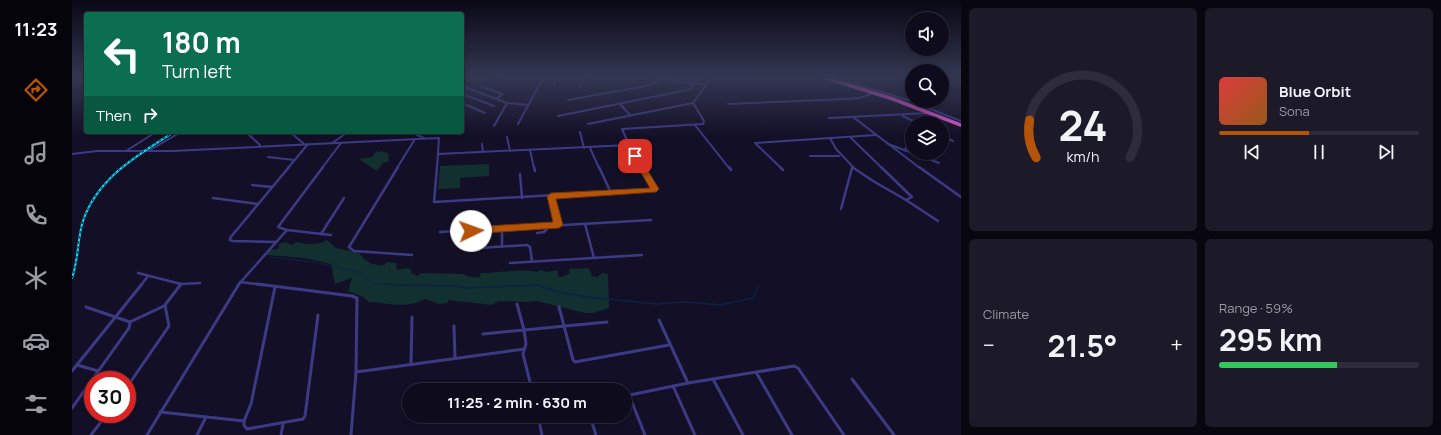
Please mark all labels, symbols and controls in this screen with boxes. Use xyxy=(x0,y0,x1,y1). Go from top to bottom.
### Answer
map controls xyxy=(905,12,949,160)
button: sound xyxy=(905,12,949,56)
text: 11:23 xyxy=(14,17,58,41)
text: 180 m xyxy=(162,23,241,61)
icon: left xyxy=(96,28,148,80)
text: Turn left xyxy=(162,59,232,83)
button: search xyxy=(905,64,949,108)
icon: directions xyxy=(22,76,50,104)
text: Blue Orbit xyxy=(1279,81,1351,102)
text: 24 xyxy=(1058,96,1108,152)
text: Sona xyxy=(1279,102,1310,120)
icon: right xyxy=(139,104,161,126)
text: Then xyxy=(96,105,131,126)
button: layers xyxy=(905,116,949,160)
icon: music xyxy=(22,139,50,167)
pin xyxy=(618,139,652,173)
icon: previous xyxy=(1241,141,1263,163)
icon: pause xyxy=(1308,141,1330,163)
icon: next xyxy=(1375,141,1397,163)
icon: arrive xyxy=(624,145,646,167)
text: km/h xyxy=(1066,146,1100,165)
icon: phone xyxy=(22,201,50,229)
position arrow xyxy=(450,210,492,252)
icon: climate xyxy=(22,264,50,292)
text: Range · 59% xyxy=(1219,299,1293,317)
text: Climate xyxy=(983,305,1029,323)
text: 295 km xyxy=(1219,319,1322,360)
text: 21.5° xyxy=(1048,325,1118,366)
icon: car xyxy=(22,327,50,355)
text: − xyxy=(983,330,995,360)
text: + xyxy=(1170,330,1183,360)
speed limit sign: 30 xyxy=(84,371,136,423)
icon: filters xyxy=(22,390,50,418)
text: 11:25 · 2 min · 630 m xyxy=(447,392,587,413)

